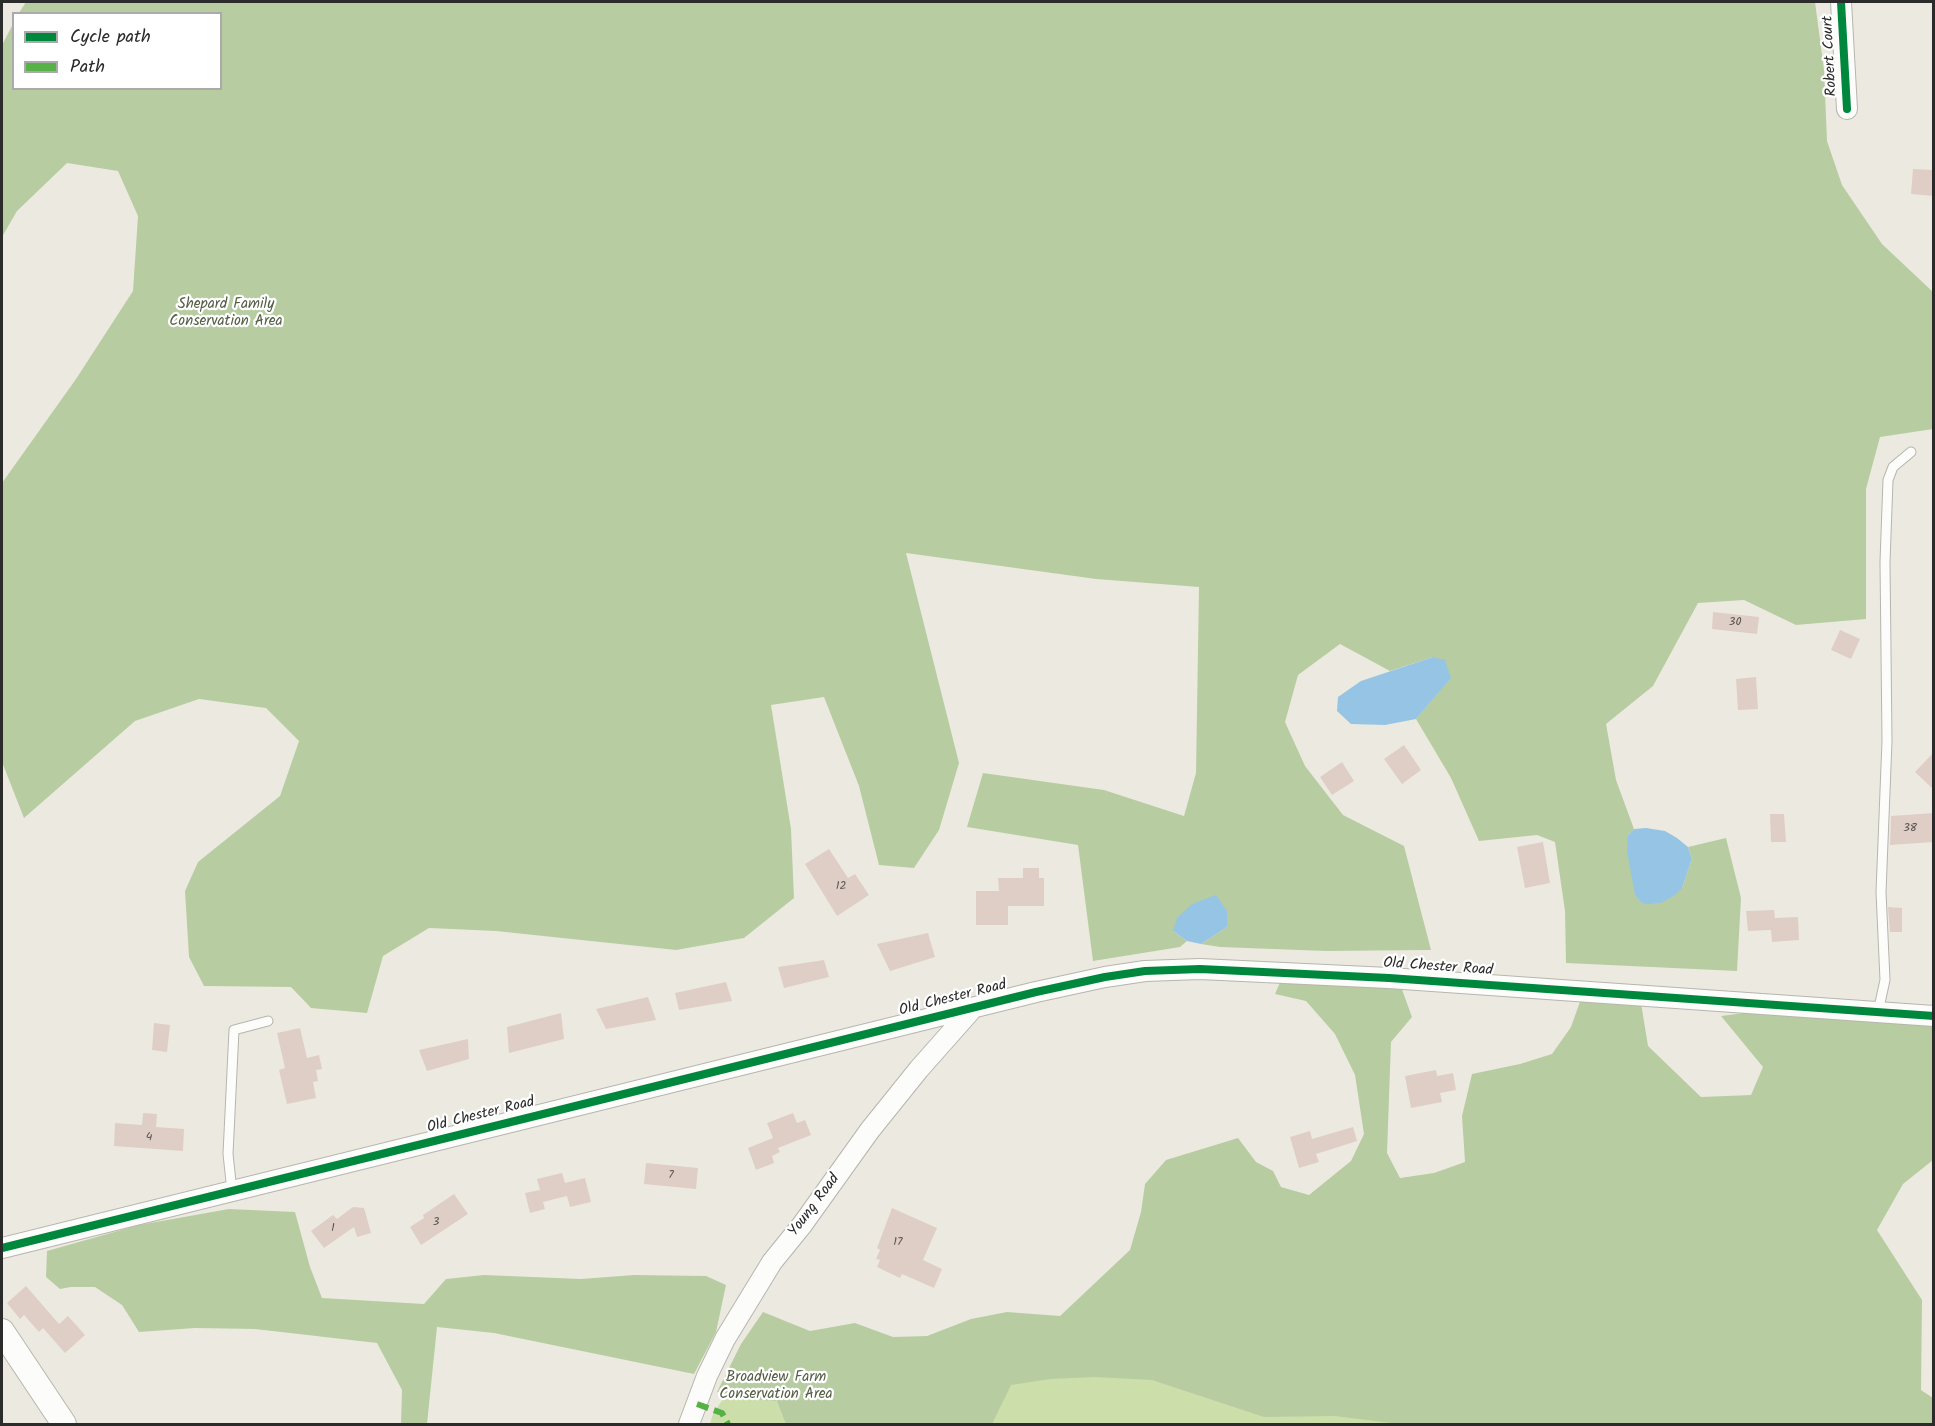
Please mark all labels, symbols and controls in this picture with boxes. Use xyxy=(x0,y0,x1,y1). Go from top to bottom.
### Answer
legend xyxy=(12,12,222,90)
street label: Robert Court xyxy=(1820,15,1842,97)
text: Cycle path xyxy=(70,23,151,52)
text: Path xyxy=(70,53,105,82)
park label: Shepard Family Conservation Area xyxy=(169,296,283,331)
house number: 30 xyxy=(1729,616,1741,630)
house number: 38 xyxy=(1903,822,1917,836)
house number: 12 xyxy=(836,880,846,894)
street label: Old Chester Road xyxy=(1382,955,1494,981)
street label: Old Chester Road xyxy=(897,977,1009,1021)
street label: Old Chester Road xyxy=(425,1094,537,1138)
house number: 4 xyxy=(146,1131,152,1145)
house number: 7 xyxy=(668,1169,674,1183)
street label: Young Road xyxy=(786,1171,844,1241)
house number: 3 xyxy=(433,1216,439,1230)
house number: 1 xyxy=(331,1222,335,1236)
house number: 17 xyxy=(893,1236,903,1250)
park label: Broadview Farm Conservation Area xyxy=(719,1369,833,1404)

